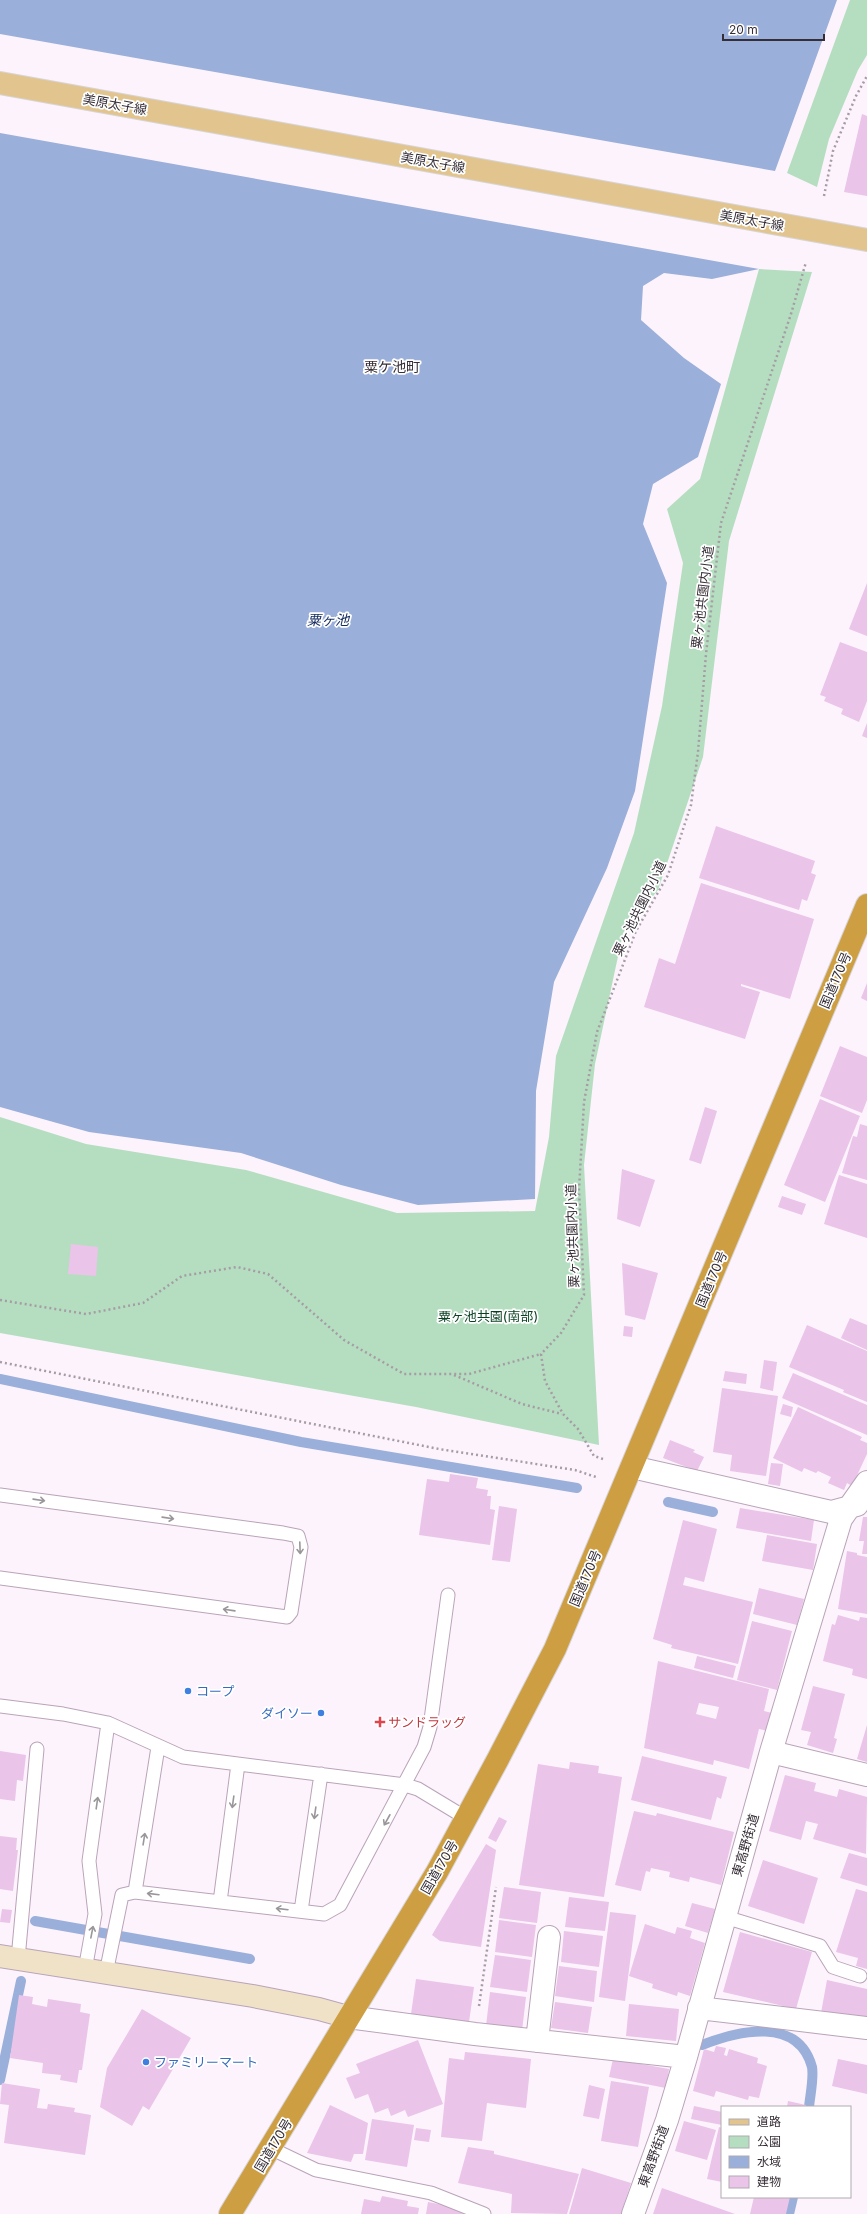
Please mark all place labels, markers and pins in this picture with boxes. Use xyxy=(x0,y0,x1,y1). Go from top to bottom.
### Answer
place label: コープ xyxy=(196,1683,234,1699)
marker: コープ xyxy=(183,1686,193,1696)
place label: ダイソー xyxy=(261,1705,313,1721)
marker: ダイソー xyxy=(316,1708,326,1718)
place label: サンドラッグ xyxy=(388,1714,466,1730)
marker: サンドラッグ xyxy=(375,1717,385,1727)
place label: ファミリーマート xyxy=(154,2054,258,2070)
marker: ファミリーマート xyxy=(141,2057,151,2067)

